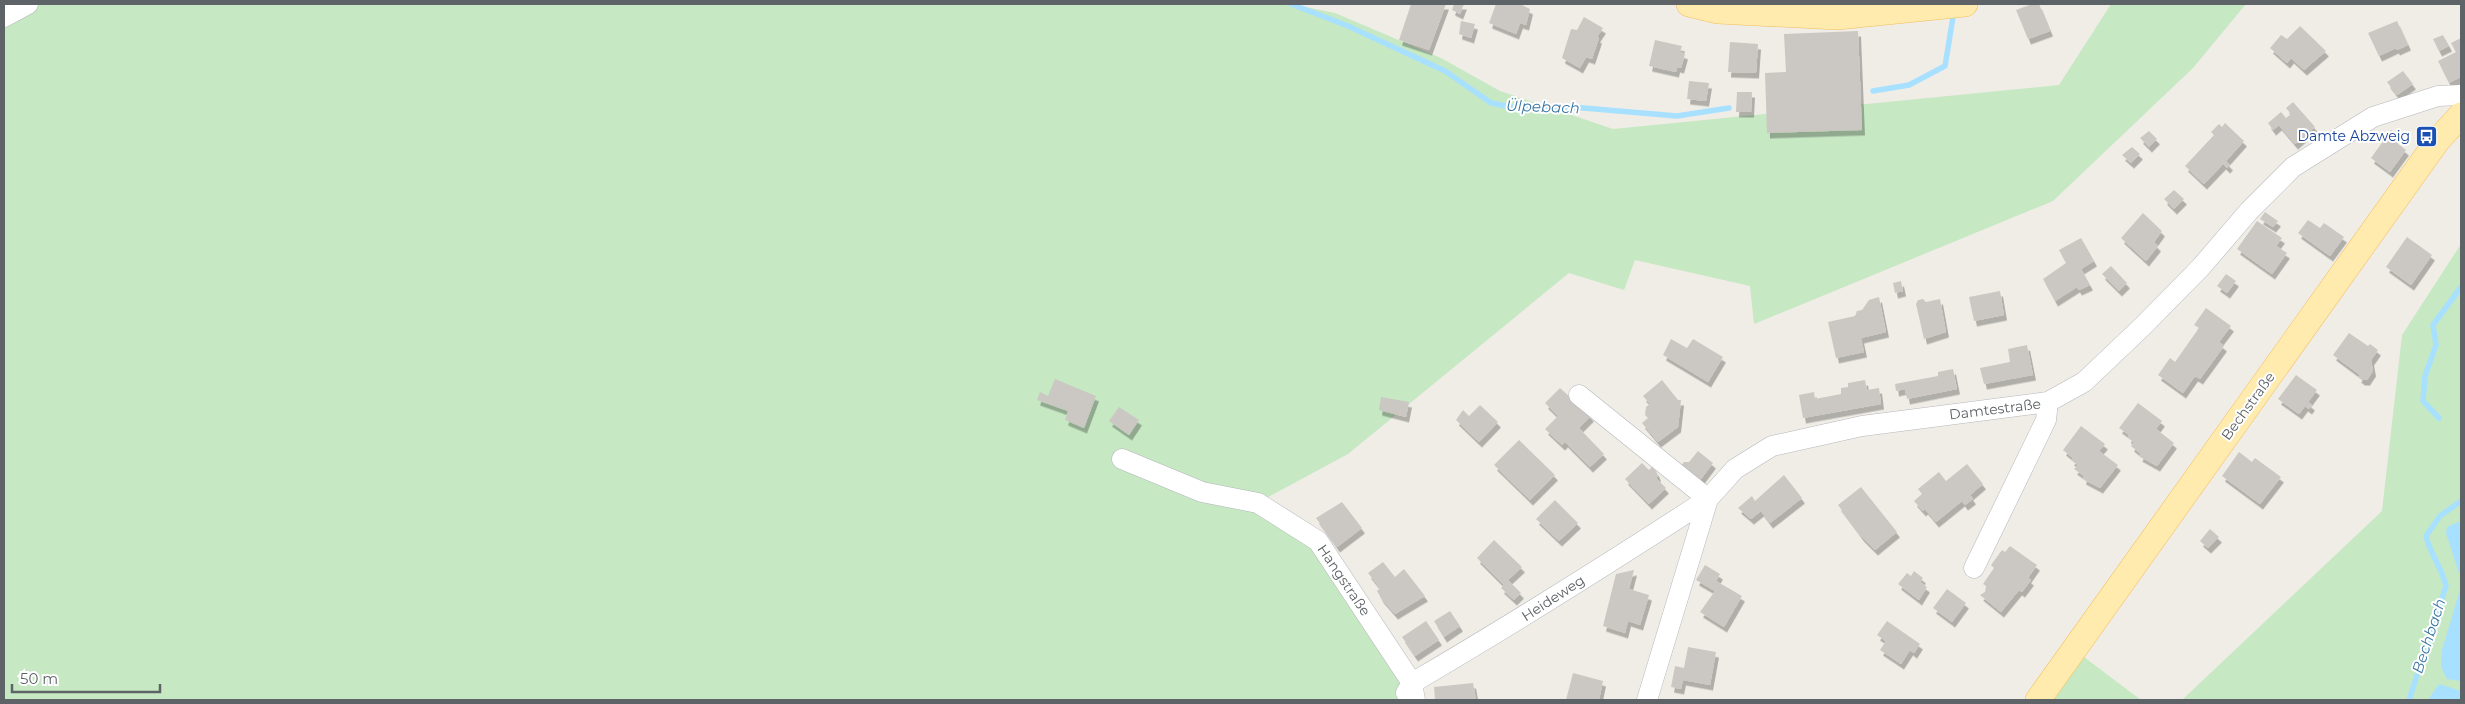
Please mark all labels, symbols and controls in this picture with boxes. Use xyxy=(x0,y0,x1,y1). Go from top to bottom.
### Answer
water label: Ülpebach xyxy=(1506,96,1580,117)
bus stop icon: Damte Abzweig xyxy=(2414,124,2438,148)
place label: Damte Abzweig xyxy=(2297,127,2410,145)
street label: Bechstraße xyxy=(2217,368,2279,444)
street label: Damtestraße xyxy=(1948,394,2042,424)
street label: Hangstraße xyxy=(1314,541,1374,619)
street label: Heideweg xyxy=(1518,571,1588,625)
water label: Bechbach xyxy=(2407,596,2450,676)
scale bar xyxy=(12,662,160,694)
text: 50 m xyxy=(20,669,58,688)

